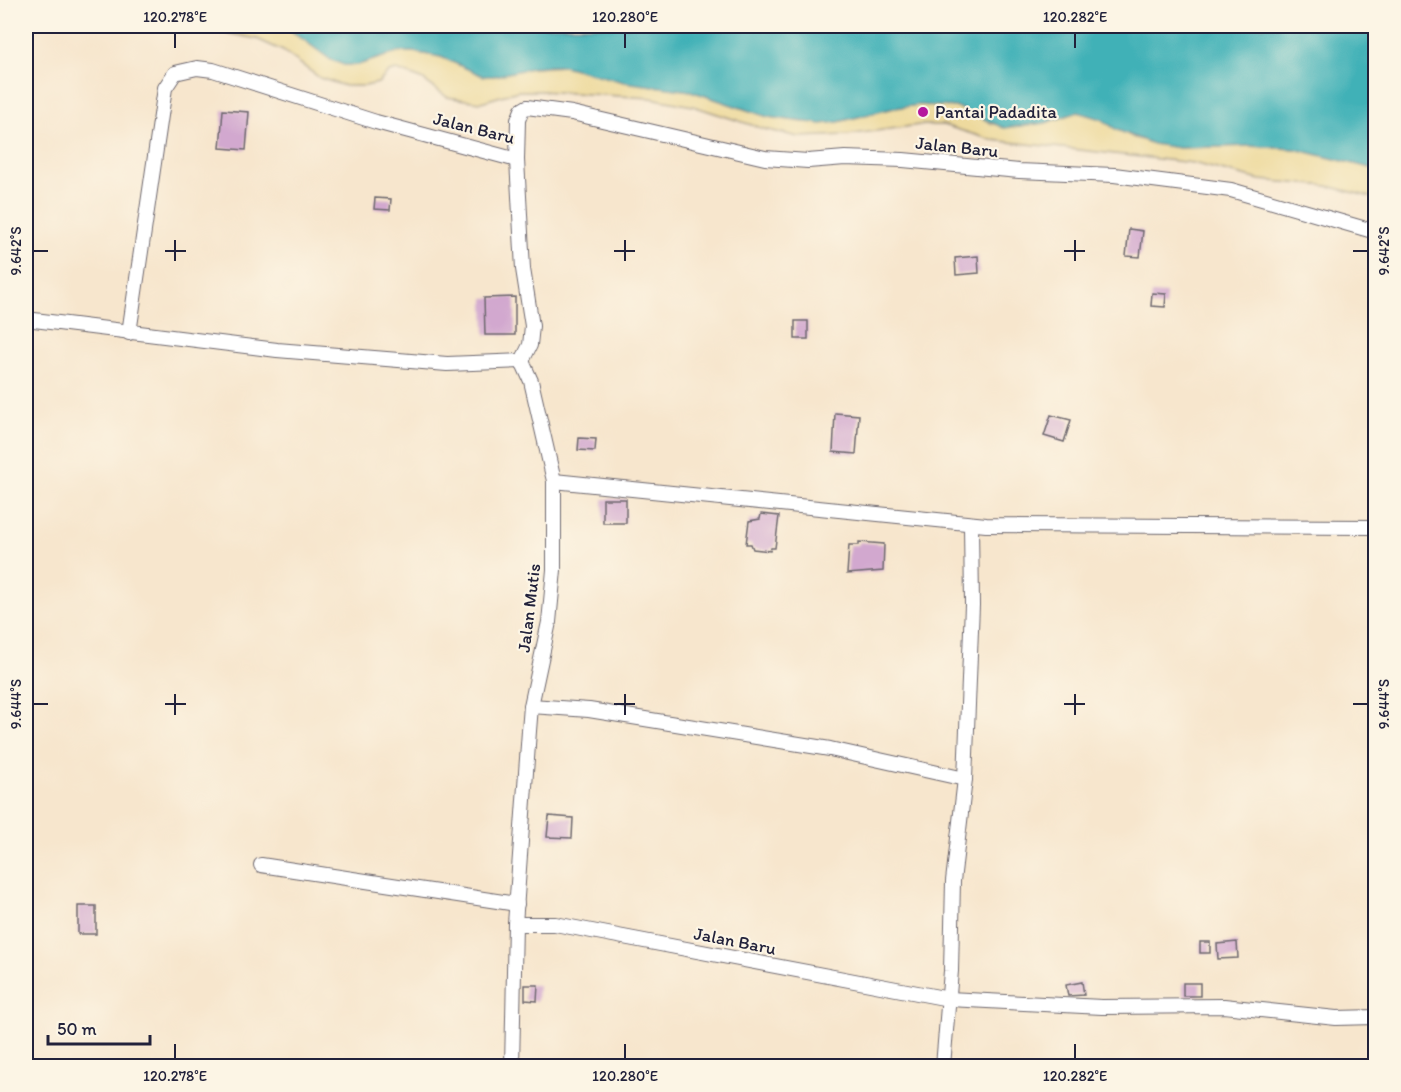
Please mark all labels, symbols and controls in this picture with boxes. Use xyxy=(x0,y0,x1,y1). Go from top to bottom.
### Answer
text: 120.278°E xyxy=(143,8,207,26)
text: 120.280°E xyxy=(592,8,658,26)
text: 120.282°E xyxy=(1043,8,1107,26)
place label: Pantai Padadita xyxy=(935,101,1057,123)
marker: Pantai Padadita xyxy=(916,105,930,119)
street label: Jalan Baru xyxy=(431,107,517,149)
street label: Jalan Baru xyxy=(914,132,1000,162)
text: 9.642°S xyxy=(7,226,25,276)
text: 9.642°S xyxy=(1375,226,1393,276)
street label: Jalan Mutis xyxy=(513,562,545,654)
text: 9.644°S xyxy=(7,679,25,729)
text: 9.644°S xyxy=(1375,679,1393,729)
street label: Jalan Baru xyxy=(692,922,778,960)
scale bar xyxy=(48,1008,150,1046)
text: 50 m xyxy=(57,1018,97,1040)
text: 120.278°E xyxy=(143,1067,207,1085)
text: 120.280°E xyxy=(592,1067,658,1085)
text: 120.282°E xyxy=(1043,1067,1107,1085)

